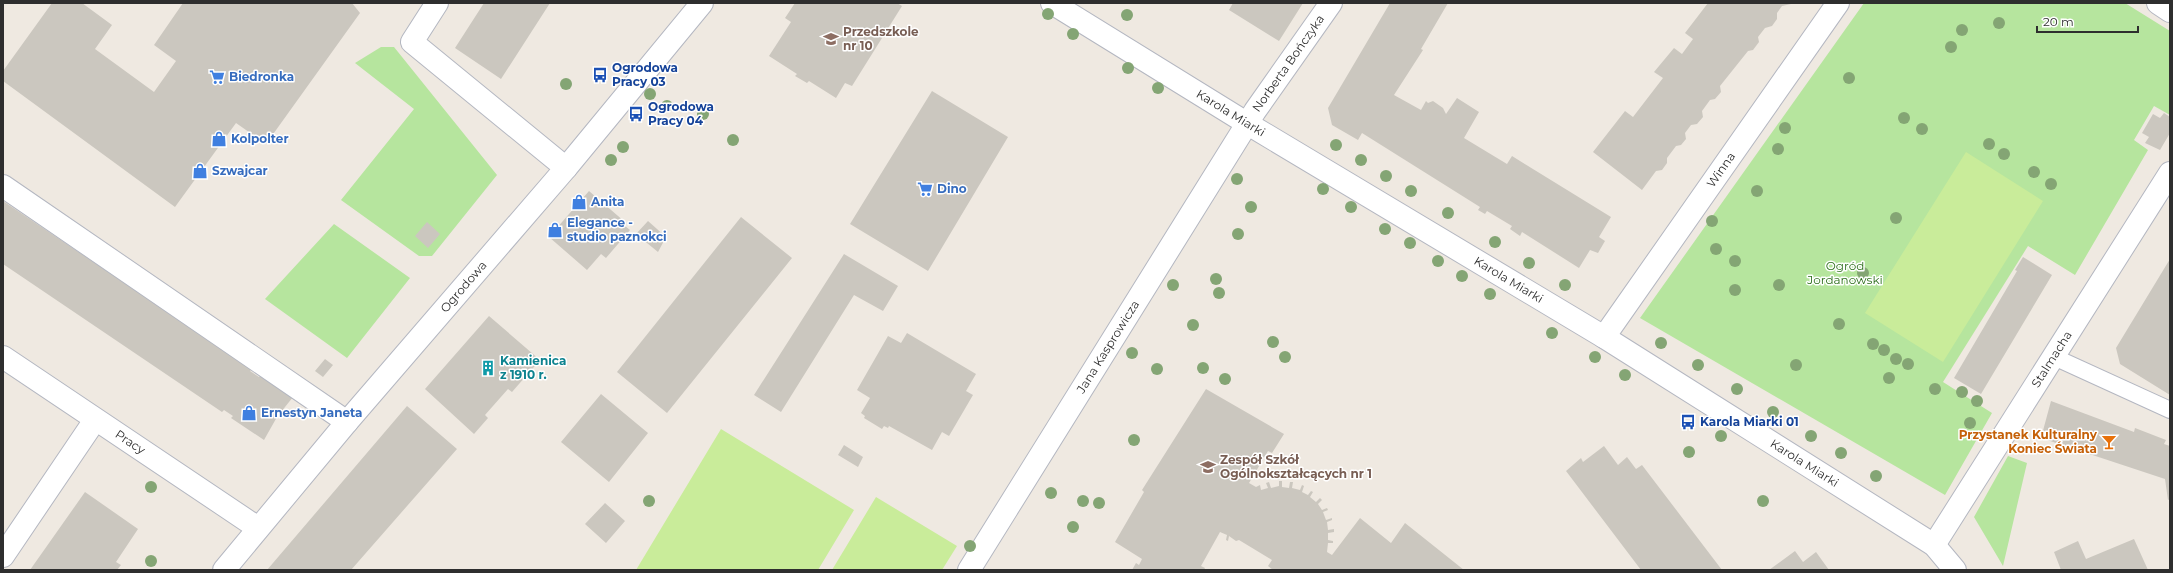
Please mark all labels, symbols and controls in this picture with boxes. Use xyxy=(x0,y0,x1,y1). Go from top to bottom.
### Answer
scale bar xyxy=(2037,8,2138,34)
street label: Norberta Bończyka xyxy=(1249,12,1327,115)
text: 20 m xyxy=(2043,14,2074,29)
place label: Przedszkole nr 10 xyxy=(843,24,919,53)
school or university icon: Przedszkole nr 10 xyxy=(822,30,840,48)
place label: Ogrodowa Pracy 03 xyxy=(612,60,678,89)
bus stop icon: Ogrodowa Pracy 03 xyxy=(591,66,609,84)
supermarket icon: Biedronka xyxy=(208,68,226,86)
place label: Biedronka xyxy=(229,69,294,84)
street label: Karola Miarki xyxy=(1194,86,1268,140)
place label: Ogrodowa Pracy 04 xyxy=(648,99,714,128)
bus stop icon: Ogrodowa Pracy 04 xyxy=(627,105,645,123)
shop icon: Kolpolter xyxy=(210,130,228,148)
place label: Kolpolter xyxy=(231,131,289,146)
street label: Winna xyxy=(1703,149,1738,190)
shop icon: Szwajcar xyxy=(191,162,209,180)
place label: Szwajcar xyxy=(212,163,268,178)
supermarket icon: Dino xyxy=(916,180,934,198)
place label: Dino xyxy=(937,181,967,196)
shop icon: Anita xyxy=(570,193,588,211)
place label: Anita xyxy=(590,194,625,209)
place label: Elegance - studio paznokci xyxy=(567,215,667,244)
shop icon: Elegance - studio paznokci xyxy=(546,221,564,239)
street label: Karola Miarki xyxy=(1471,253,1546,306)
street label: Ogrodowa xyxy=(437,258,490,315)
park label: Ogród Jordanowski xyxy=(1806,258,1883,287)
street label: Jana Kasprowicza xyxy=(1073,297,1142,397)
street label: Stalmacha xyxy=(2028,328,2075,390)
place label: Kamienica z 1910 r. xyxy=(500,353,566,382)
building icon: Kamienica z 1910 r. xyxy=(479,359,497,377)
shop icon: Ernestyn Janeta xyxy=(240,404,258,422)
place label: Ernestyn Janeta xyxy=(261,405,362,420)
bus stop icon: Karola Miarki 01 xyxy=(1679,413,1697,431)
place label: Karola Miarki 01 xyxy=(1700,414,1799,429)
street label: Pracy xyxy=(112,426,149,457)
place label: Przystanek Kulturalny Koniec Świata xyxy=(1959,427,2098,456)
bar icon: Przystanek Kulturalny Koniec Świata xyxy=(2100,433,2118,451)
street label: Karola Miarki xyxy=(1768,436,1842,490)
place label: Zespół Szkół Ogólnokształcących nr 1 xyxy=(1220,452,1372,482)
school or university icon: Zespół Szkół Ogólnokształcących nr 1 xyxy=(1199,458,1217,476)

